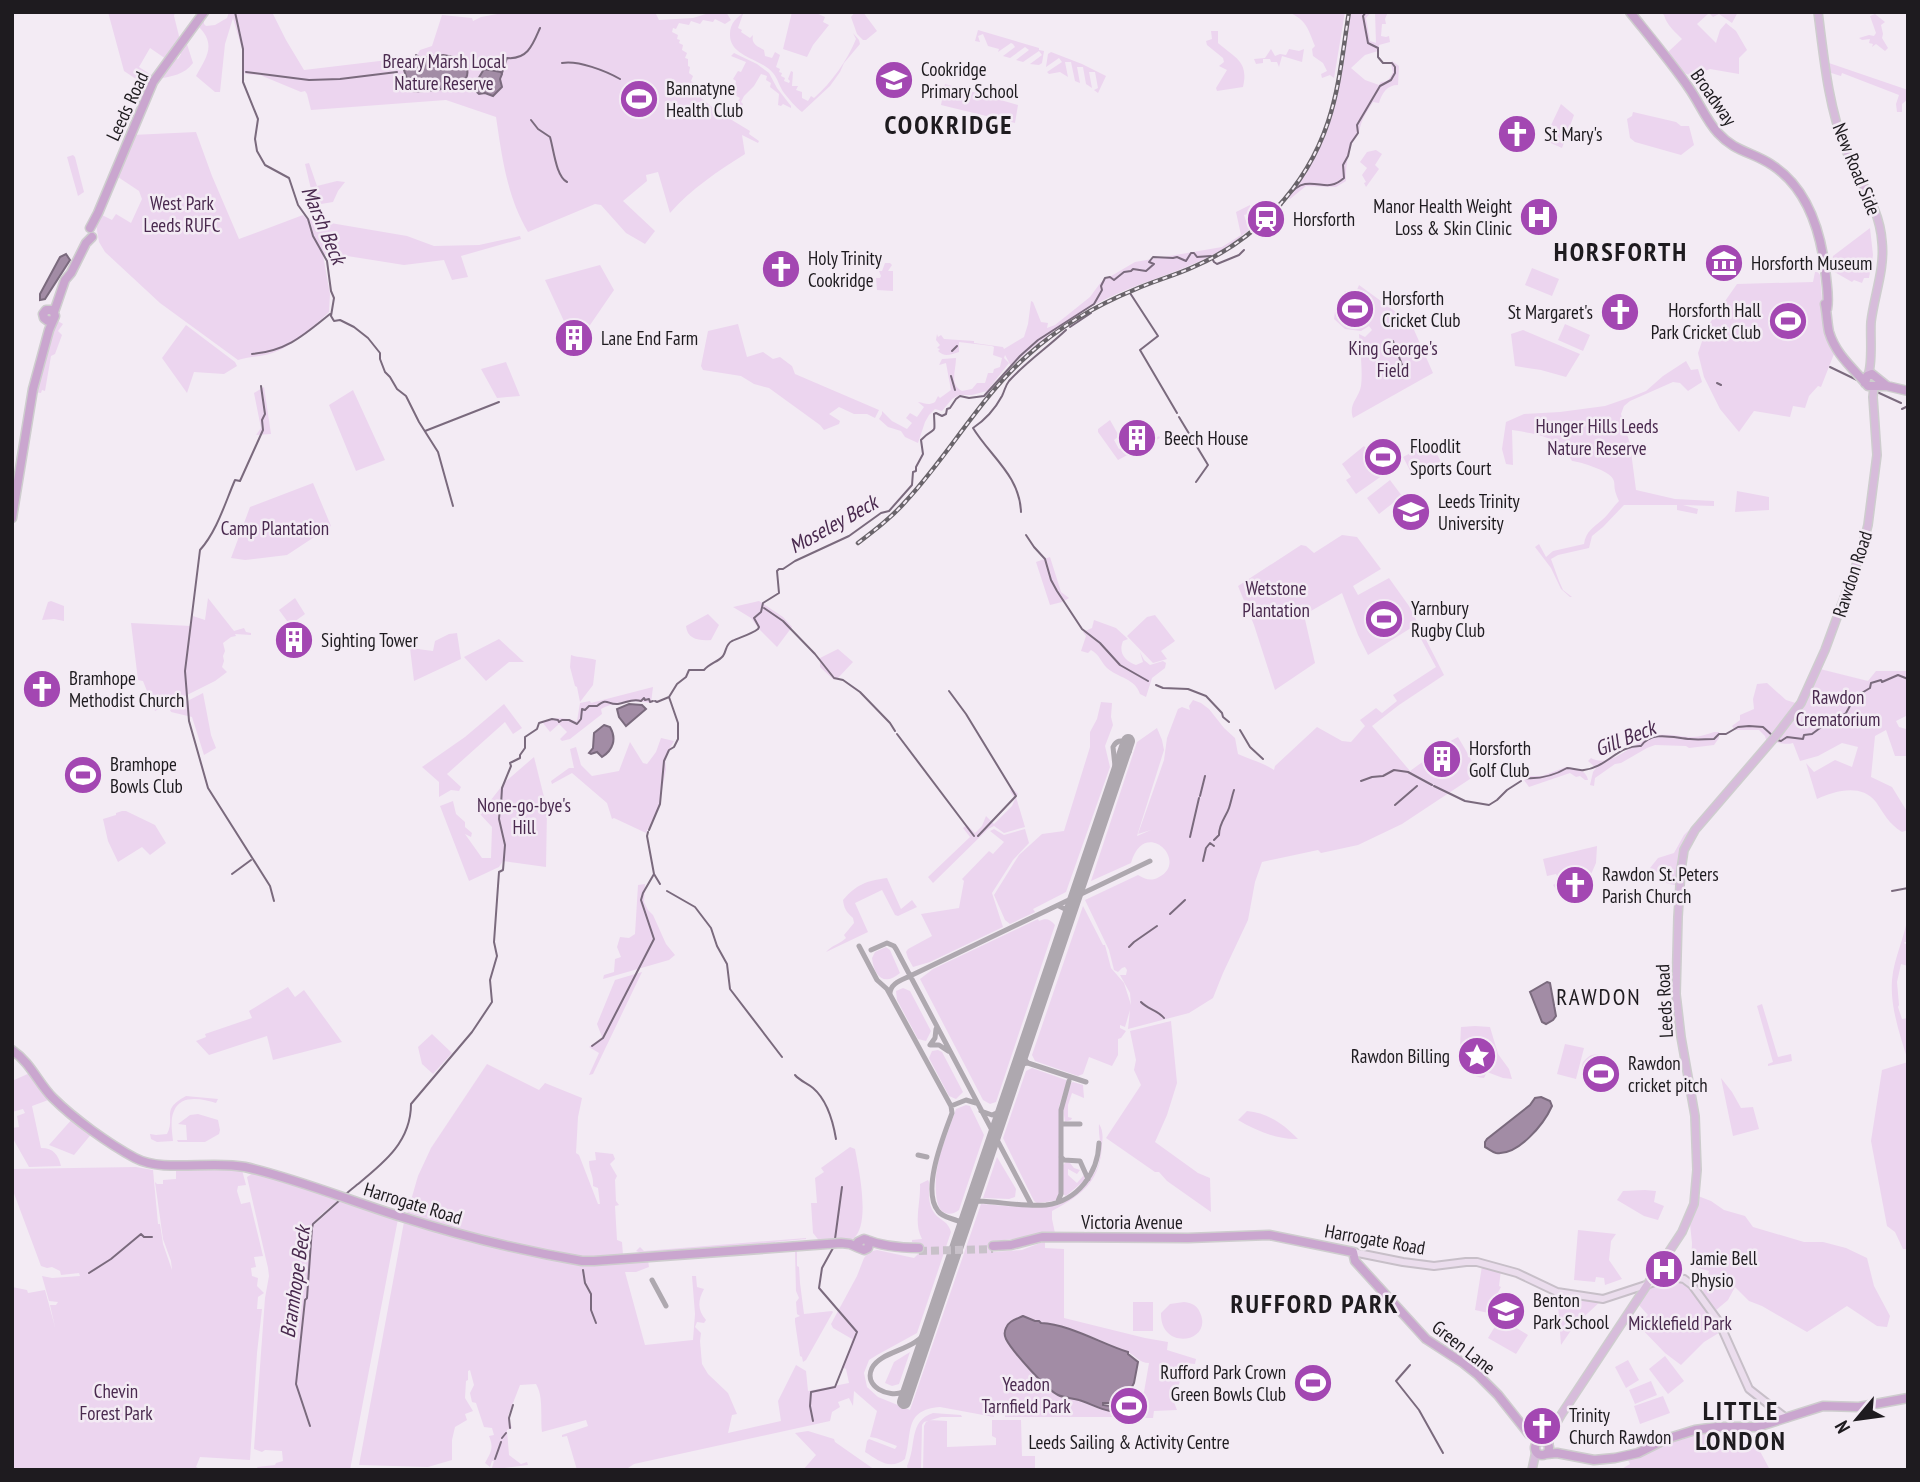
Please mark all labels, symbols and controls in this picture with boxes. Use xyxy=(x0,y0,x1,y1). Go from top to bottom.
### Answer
park label: Breary Marsh Local Nature Reserve xyxy=(382,49,506,95)
place label: Cookridge Primary School xyxy=(921,57,1019,103)
school or university icon: Cookridge Primary School xyxy=(873,59,915,101)
street label: Broadway xyxy=(1686,64,1743,131)
street label: Leeds Road xyxy=(101,68,153,144)
place label: Bannatyne Health Club xyxy=(666,76,743,122)
sports icon: Bannatyne Health Club xyxy=(618,78,660,120)
district label: COOKRIDGE xyxy=(885,108,1013,141)
church icon: St Mary's xyxy=(1496,113,1538,155)
street label: New Road Side xyxy=(1828,119,1886,219)
place label: St Mary's xyxy=(1544,122,1602,146)
water label: Marsh Beck xyxy=(295,182,354,271)
park label: West Park Leeds RUFC xyxy=(144,191,221,237)
place label: Manor Health Weight Loss & Skin Clinic xyxy=(1373,194,1513,240)
hospital icon: Manor Health Weight Loss & Skin Clinic xyxy=(1518,196,1560,238)
station icon: Horsforth xyxy=(1245,198,1287,240)
place label: Horsforth xyxy=(1293,207,1355,231)
district label: HORSFORTH xyxy=(1554,235,1688,268)
museum icon: Horsforth Museum xyxy=(1703,242,1745,284)
place label: Holy Trinity Cookridge xyxy=(808,246,883,292)
church icon: Holy Trinity Cookridge xyxy=(760,248,802,290)
place label: Horsforth Museum xyxy=(1751,251,1872,275)
place label: Horsforth Cricket Club xyxy=(1382,286,1460,332)
sports icon: Horsforth Cricket Club xyxy=(1334,288,1376,330)
church icon: St Margaret's xyxy=(1599,291,1641,333)
place label: Horsforth Hall Park Cricket Club xyxy=(1651,298,1762,344)
place label: St Margaret's xyxy=(1508,300,1593,324)
sports icon: Horsforth Hall Park Cricket Club xyxy=(1767,300,1809,342)
building icon: Lane End Farm xyxy=(553,317,595,359)
place label: Lane End Farm xyxy=(601,326,698,350)
park label: King George's Field xyxy=(1348,336,1438,382)
park label: Hunger Hills Leeds Nature Reserve xyxy=(1536,414,1658,460)
building icon: Beech House xyxy=(1116,417,1158,459)
place label: Beech House xyxy=(1164,426,1249,450)
place label: Floodlit Sports Court xyxy=(1410,434,1492,480)
sports icon: Floodlit Sports Court xyxy=(1362,436,1404,478)
water label: Moseley Beck xyxy=(784,487,885,559)
place label: Leeds Trinity University xyxy=(1438,489,1521,535)
school or university icon: Leeds Trinity University xyxy=(1390,491,1432,533)
park label: Camp Plantation xyxy=(221,516,329,540)
street label: Rawdon Road xyxy=(1827,528,1877,620)
park label: Wetstone Plantation xyxy=(1242,576,1310,622)
place label: Yarnbury Rugby Club xyxy=(1411,596,1485,642)
sports icon: Yarnbury Rugby Club xyxy=(1363,598,1405,640)
building icon: Sighting Tower xyxy=(273,619,315,661)
place label: Sighting Tower xyxy=(321,628,419,652)
place label: Bramhope Methodist Church xyxy=(69,666,184,712)
church icon: Bramhope Methodist Church xyxy=(21,668,63,710)
park label: Rawdon Crematorium xyxy=(1796,685,1880,731)
water label: Gill Beck xyxy=(1591,713,1662,762)
place label: Horsforth Golf Club xyxy=(1469,736,1531,782)
building icon: Horsforth Golf Club xyxy=(1421,738,1463,780)
place label: Bramhope Bowls Club xyxy=(110,752,183,798)
sports icon: Bramhope Bowls Club xyxy=(62,754,104,796)
park label: None-go-bye's Hill xyxy=(477,793,571,839)
place label: Rawdon St. Peters Parish Church xyxy=(1602,862,1719,908)
church icon: Rawdon St. Peters Parish Church xyxy=(1554,864,1596,906)
street label: Leeds Road xyxy=(1650,964,1678,1038)
district label: RAWDON xyxy=(1556,982,1642,1011)
place icon: Rawdon Billing xyxy=(1456,1035,1498,1077)
place label: Rawdon Billing xyxy=(1351,1044,1450,1068)
place label: Rawdon cricket pitch xyxy=(1628,1051,1708,1097)
sports icon: Rawdon cricket pitch xyxy=(1580,1053,1622,1095)
street label: Harrogate Road xyxy=(361,1177,465,1229)
street label: Victoria Avenue xyxy=(1080,1210,1183,1234)
street label: Harrogate Road xyxy=(1323,1218,1427,1260)
water label: Bramhope Beck xyxy=(274,1222,317,1339)
place label: Jamie Bell Physio xyxy=(1690,1246,1758,1292)
hospital icon: Jamie Bell Physio xyxy=(1643,1248,1685,1290)
district label: RUFFORD PARK xyxy=(1231,1287,1399,1320)
place label: Benton Park School xyxy=(1533,1288,1609,1334)
school or university icon: Benton Park School xyxy=(1485,1290,1527,1332)
park label: Micklefield Park xyxy=(1628,1311,1732,1335)
street label: Green Lane xyxy=(1428,1315,1501,1379)
place label: Rufford Park Crown Green Bowls Club xyxy=(1160,1360,1286,1406)
sports icon: Rufford Park Crown Green Bowls Club xyxy=(1292,1362,1334,1404)
park label: Yeadon Tarnfield Park xyxy=(981,1372,1071,1418)
park label: Chevin Forest Park xyxy=(79,1379,153,1425)
north arrow xyxy=(1822,1384,1892,1454)
sports icon: Leeds Sailing & Activity Centre xyxy=(1108,1385,1150,1427)
district label: LITTLE LONDON xyxy=(1695,1394,1787,1457)
place label: Trinity Church Rawdon xyxy=(1569,1403,1671,1449)
church icon: Trinity Church Rawdon xyxy=(1521,1405,1563,1447)
text: N xyxy=(1829,1417,1855,1438)
place label: Leeds Sailing & Activity Centre xyxy=(1029,1430,1230,1454)

